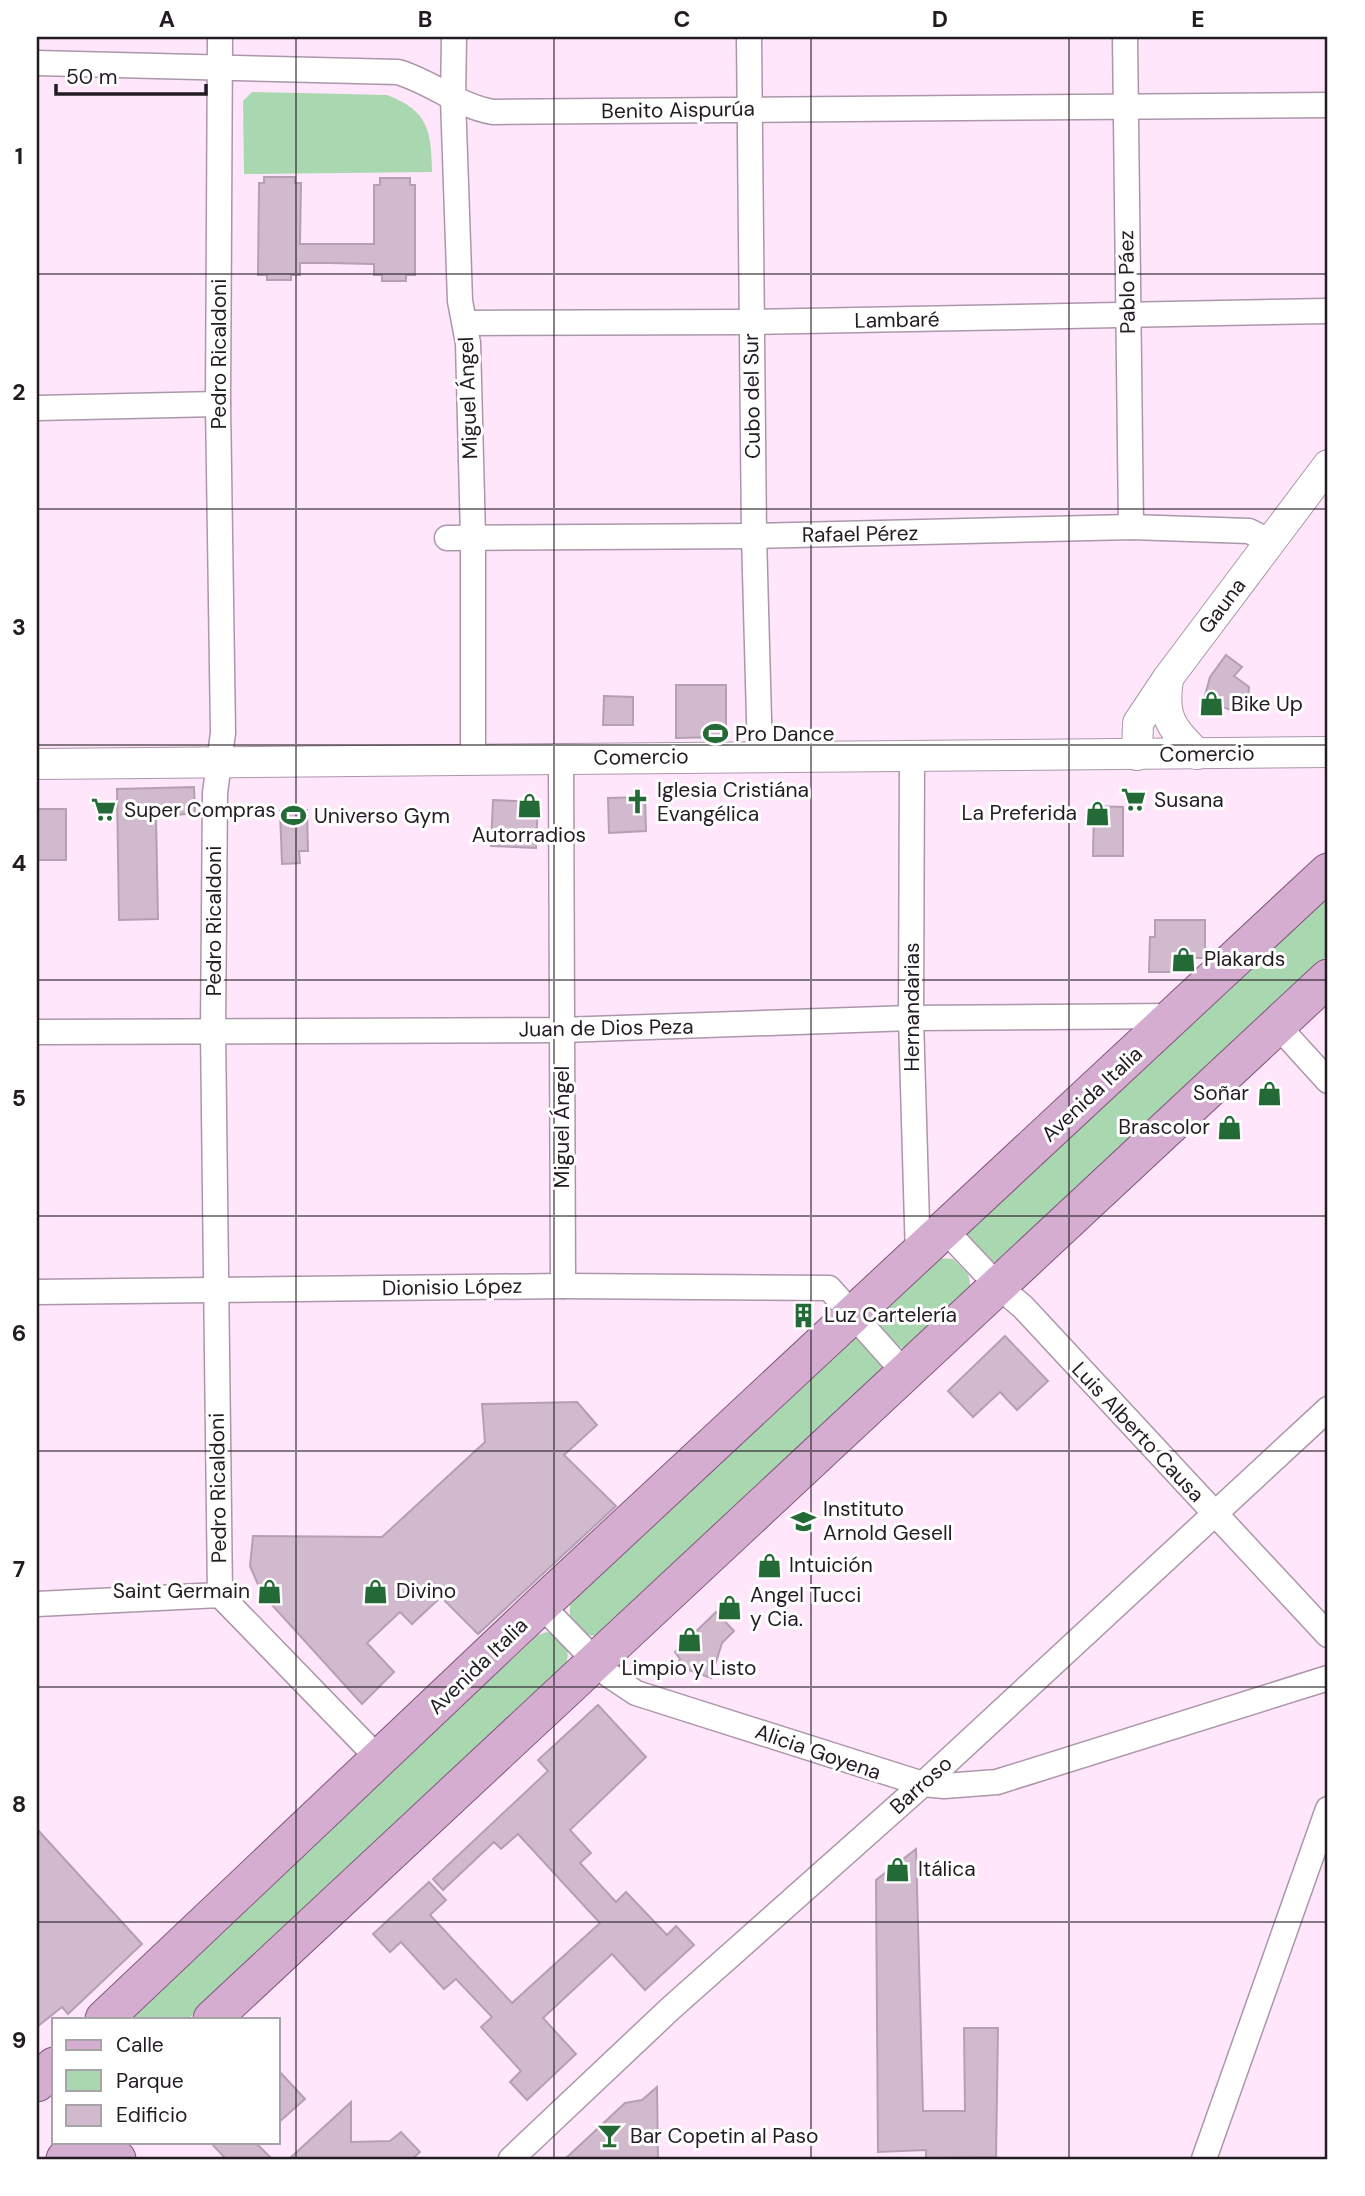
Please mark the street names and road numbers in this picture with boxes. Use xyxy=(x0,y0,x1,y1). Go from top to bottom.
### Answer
street label: Benito Aispurúa xyxy=(601,95,755,125)
street label: Pablo Páez xyxy=(1112,230,1142,334)
street label: Pedro Ricaldoni xyxy=(205,279,233,429)
street label: Lambaré xyxy=(854,305,940,335)
street label: Cubo del Sur xyxy=(737,333,767,459)
street label: Miguel Ángel xyxy=(452,336,484,460)
street label: Rafael Pérez xyxy=(802,519,918,549)
street label: Gauna xyxy=(1192,572,1252,640)
street label: Comercio xyxy=(1159,739,1255,769)
street label: Comercio xyxy=(593,742,689,772)
street label: Pedro Ricaldoni xyxy=(200,846,228,996)
street label: Hernandarias xyxy=(898,943,926,1071)
street label: Juan de Dios Peza xyxy=(518,1012,694,1044)
street label: Avenida Italia xyxy=(1036,1040,1148,1148)
street label: Miguel Ángel xyxy=(548,1066,576,1188)
street label: Dionisio López xyxy=(382,1272,522,1302)
street label: Luis Alberto Causa xyxy=(1066,1356,1210,1508)
street label: Pedro Ricaldoni xyxy=(203,1413,233,1563)
street label: Avenida Italia xyxy=(422,1611,534,1721)
street label: Alicia Goyena xyxy=(751,1717,885,1787)
street label: Barroso xyxy=(884,1750,958,1820)

